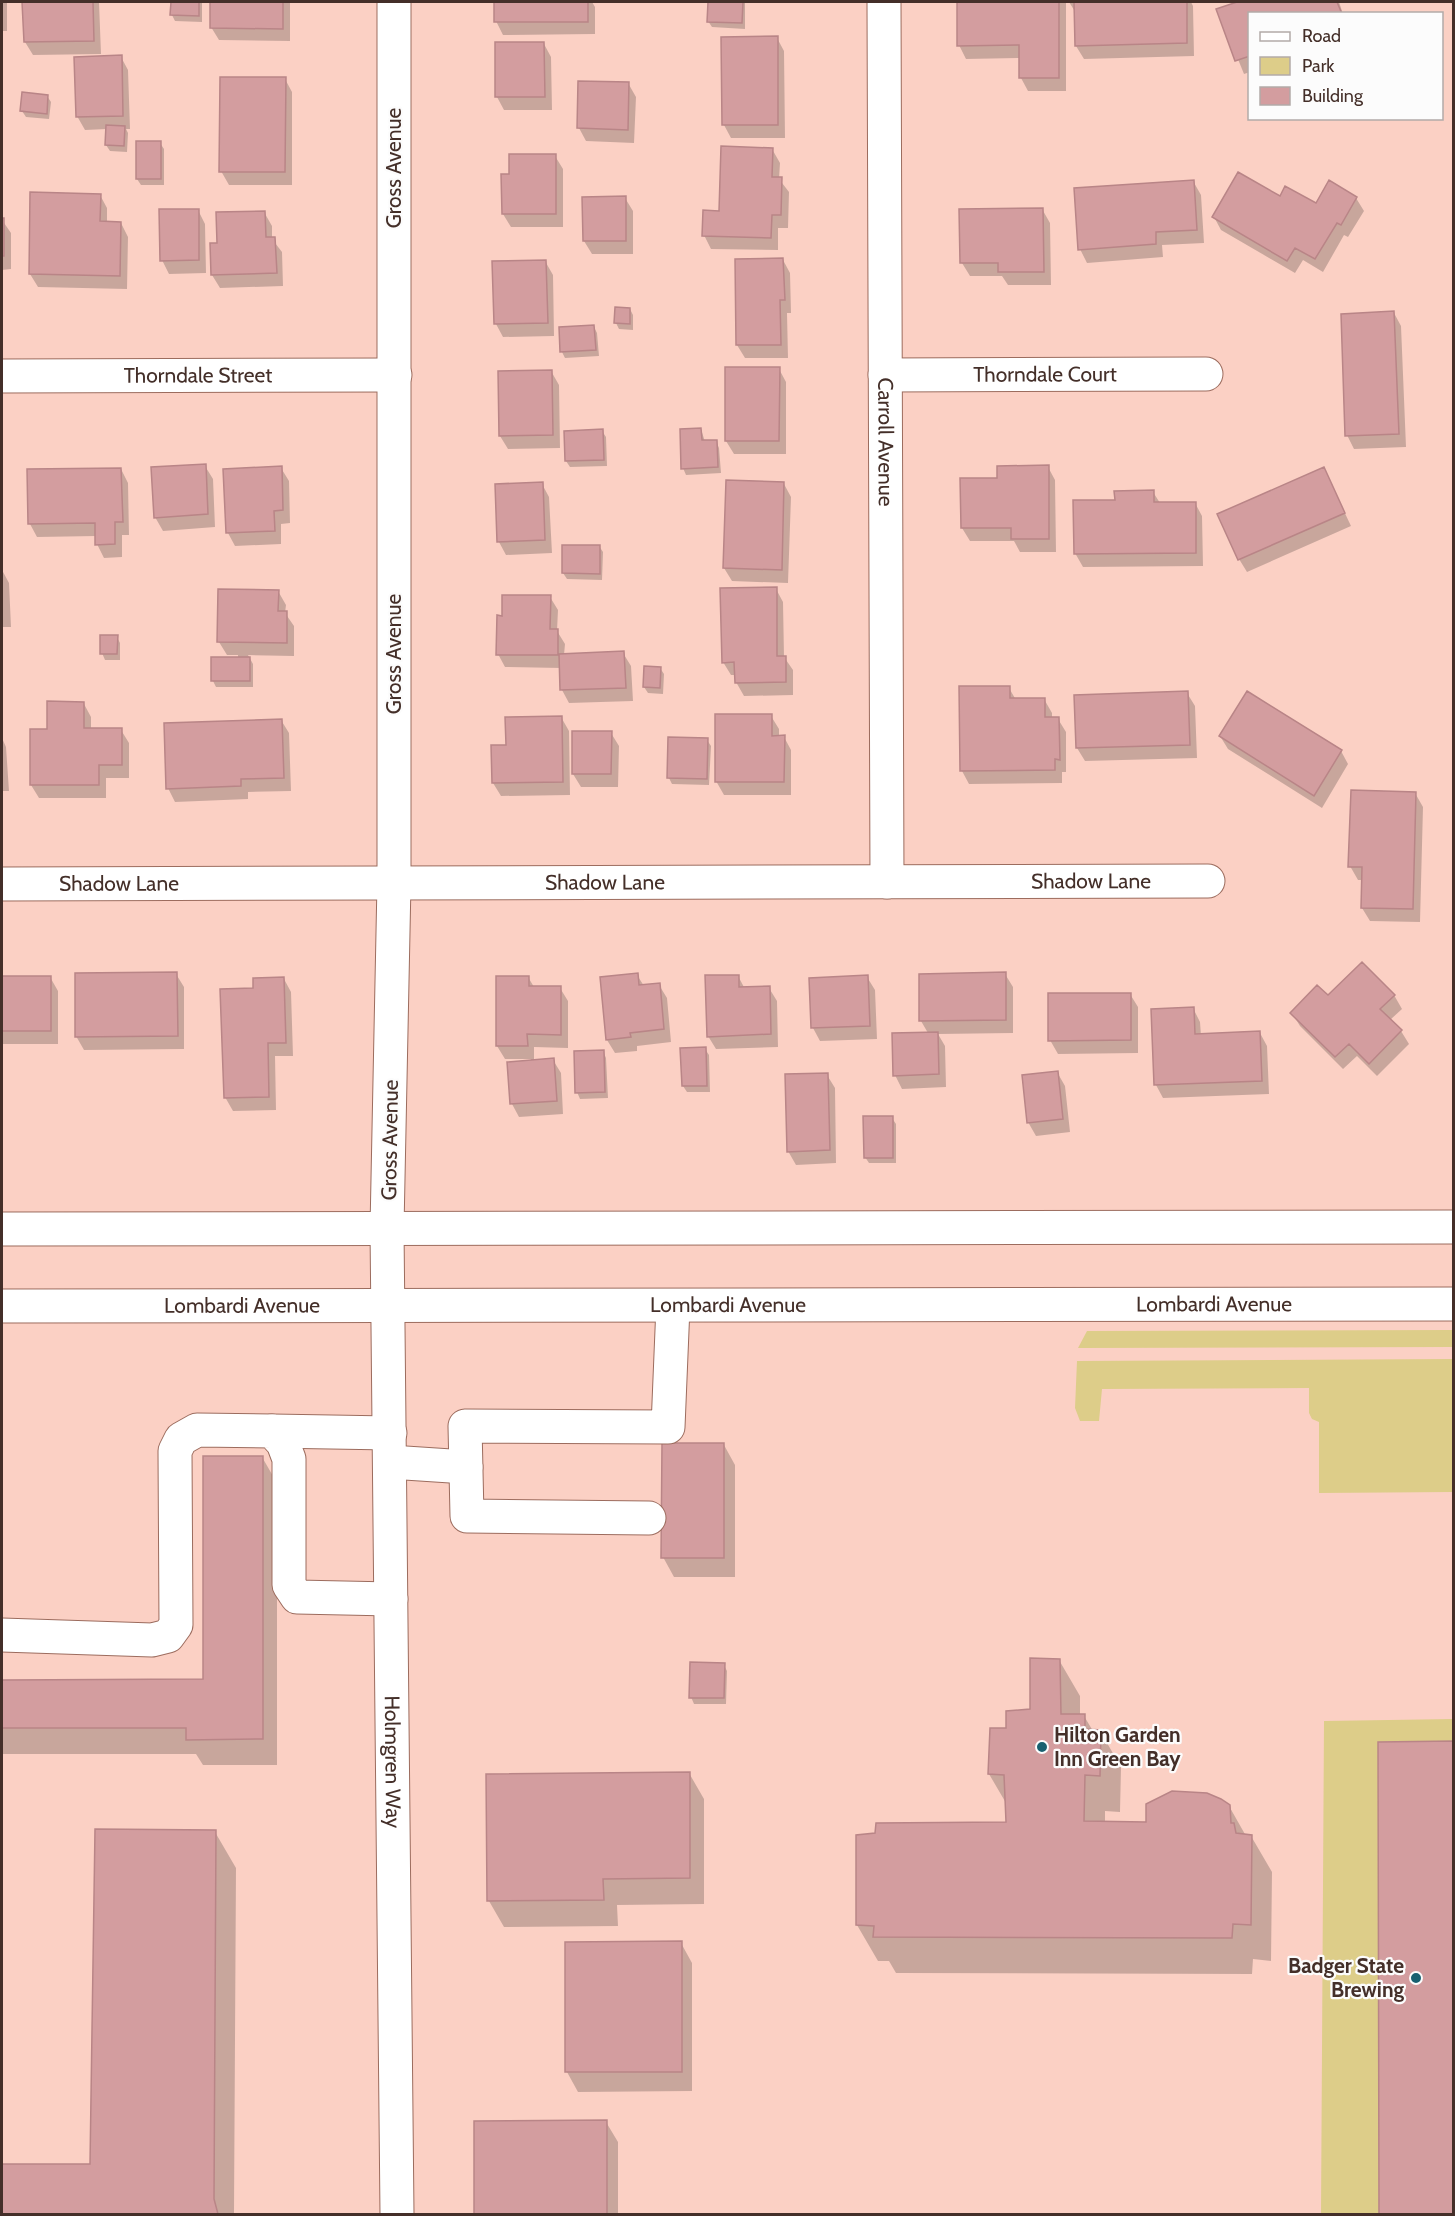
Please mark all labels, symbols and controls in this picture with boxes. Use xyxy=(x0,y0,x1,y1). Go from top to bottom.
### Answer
legend xyxy=(1248,12,1443,120)
text: Road xyxy=(1302,25,1341,47)
text: Park xyxy=(1302,55,1335,77)
text: Building xyxy=(1302,85,1364,107)
street label: Gross Avenue xyxy=(381,107,406,228)
street label: Thorndale Court xyxy=(973,361,1117,387)
street label: Thorndale Street xyxy=(124,362,272,388)
street label: Carroll Avenue xyxy=(873,377,899,507)
street label: Gross Avenue xyxy=(381,593,406,714)
street label: Shadow Lane xyxy=(1031,868,1151,893)
street label: Shadow Lane xyxy=(545,869,665,895)
street label: Shadow Lane xyxy=(59,871,179,896)
street label: Gross Avenue xyxy=(376,1079,403,1201)
street label: Lombardi Avenue xyxy=(1136,1291,1292,1316)
street label: Lombardi Avenue xyxy=(650,1292,806,1317)
street label: Lombardi Avenue xyxy=(164,1293,320,1318)
street label: Holmgren Way xyxy=(380,1695,406,1829)
place label: Hilton Garden Inn Green Bay xyxy=(1054,1722,1181,1771)
marker: Hilton Garden Inn Green Bay xyxy=(1035,1740,1049,1754)
place label: Badger State Brewing xyxy=(1288,1953,1404,2002)
marker: Badger State Brewing xyxy=(1409,1971,1423,1985)

